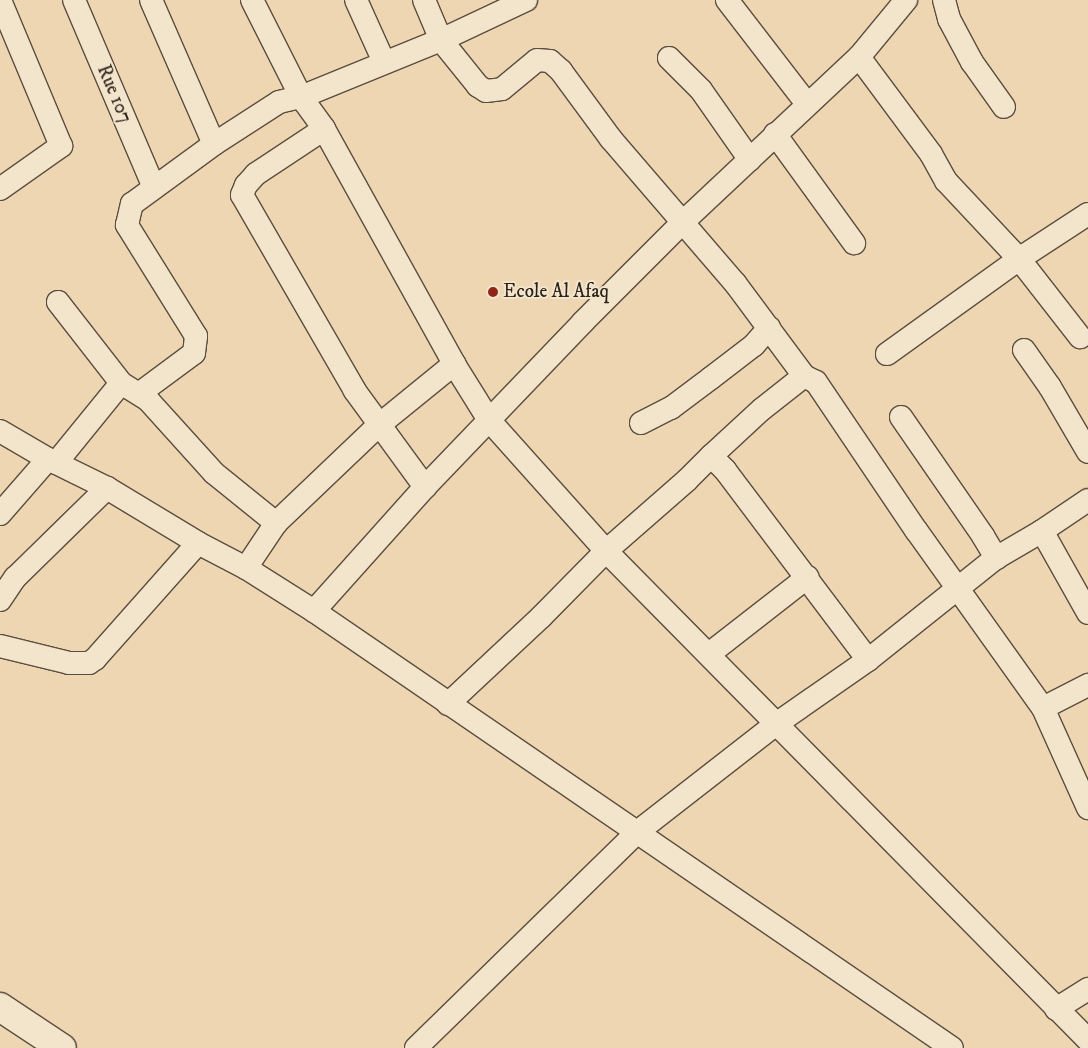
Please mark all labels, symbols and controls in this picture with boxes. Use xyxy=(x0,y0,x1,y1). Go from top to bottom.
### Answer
street label: Rue 107 xyxy=(92,62,136,126)
place label: Ecole Al Afaq xyxy=(503,281,609,303)
marker: Ecole Al Afaq xyxy=(487,286,499,298)

